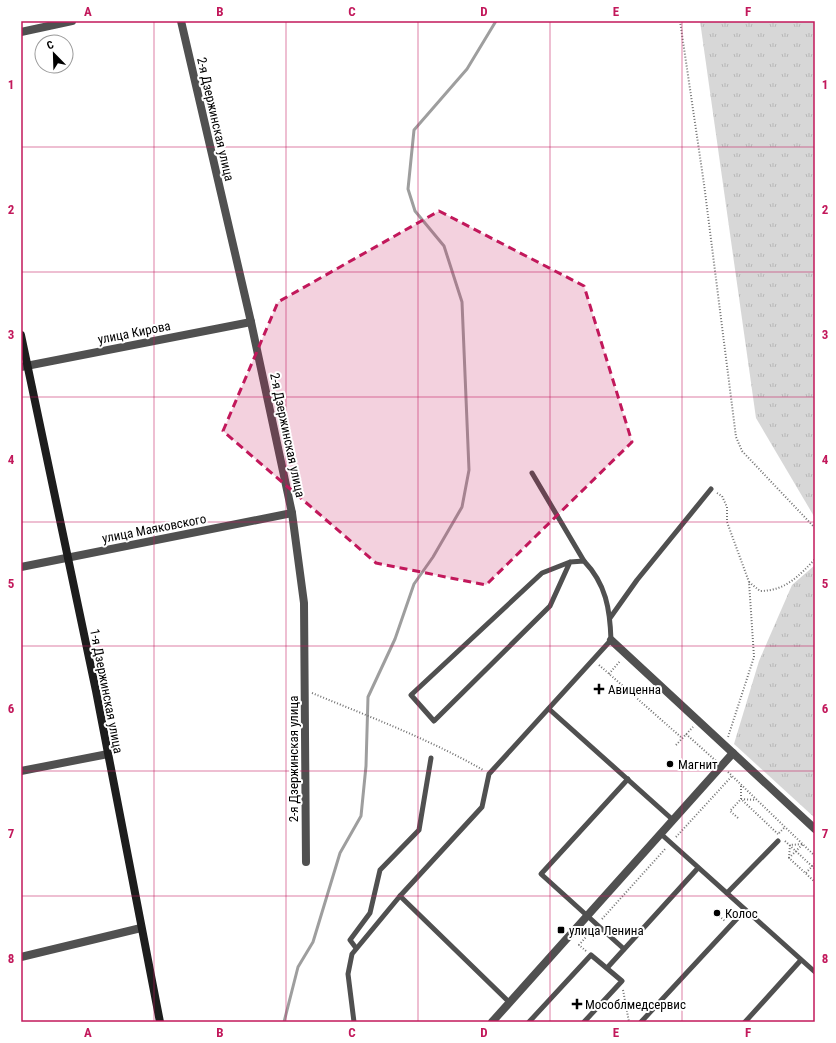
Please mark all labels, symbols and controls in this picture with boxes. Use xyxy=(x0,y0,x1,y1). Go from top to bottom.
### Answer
text: A xyxy=(84,4,92,19)
text: B xyxy=(216,4,224,19)
text: C xyxy=(348,4,356,19)
text: D xyxy=(480,4,488,19)
text: E xyxy=(613,4,620,19)
text: F xyxy=(745,4,751,19)
north arrow xyxy=(34,34,74,74)
text: С xyxy=(45,38,56,52)
street label: 2-я Дзержинская улица xyxy=(194,56,237,183)
text: 1 xyxy=(8,77,14,92)
text: 1 xyxy=(822,77,828,92)
text: 2 xyxy=(8,202,15,217)
text: 2 xyxy=(822,202,829,217)
street label: улица Кирова xyxy=(96,318,172,347)
text: 3 xyxy=(8,327,14,342)
text: 3 xyxy=(822,327,828,342)
street label: 2-я Дзержинская улица xyxy=(267,372,308,499)
text: 4 xyxy=(8,452,15,467)
text: 4 xyxy=(822,452,829,467)
street label: улица Маяковского xyxy=(101,511,207,546)
text: 5 xyxy=(8,576,15,591)
text: 5 xyxy=(822,576,829,591)
street label: 1-я Дзержинская улица xyxy=(87,627,126,755)
place label: Авиценна xyxy=(608,682,661,697)
marker: Авиценна xyxy=(593,683,605,695)
street label: 2-я Дзержинская улица xyxy=(286,696,301,822)
text: 6 xyxy=(8,701,15,716)
text: 6 xyxy=(822,701,829,716)
place label: Магнит xyxy=(678,757,718,772)
marker: Магнит xyxy=(665,759,675,769)
text: 7 xyxy=(8,826,15,841)
text: 7 xyxy=(822,826,829,841)
place label: Колос xyxy=(725,906,758,921)
marker: Колос xyxy=(712,908,722,918)
place label: улица Ленина xyxy=(569,923,644,938)
marker: улица Ленина xyxy=(556,925,566,935)
text: 8 xyxy=(8,951,14,966)
text: 8 xyxy=(822,951,828,966)
place label: Мособлмедсервис xyxy=(585,997,686,1012)
marker: Мособлмедсервис xyxy=(572,999,582,1009)
text: A xyxy=(84,1025,92,1040)
text: B xyxy=(216,1025,224,1040)
text: C xyxy=(348,1025,356,1040)
text: D xyxy=(480,1025,488,1040)
text: E xyxy=(613,1025,620,1040)
text: F xyxy=(745,1025,751,1040)

